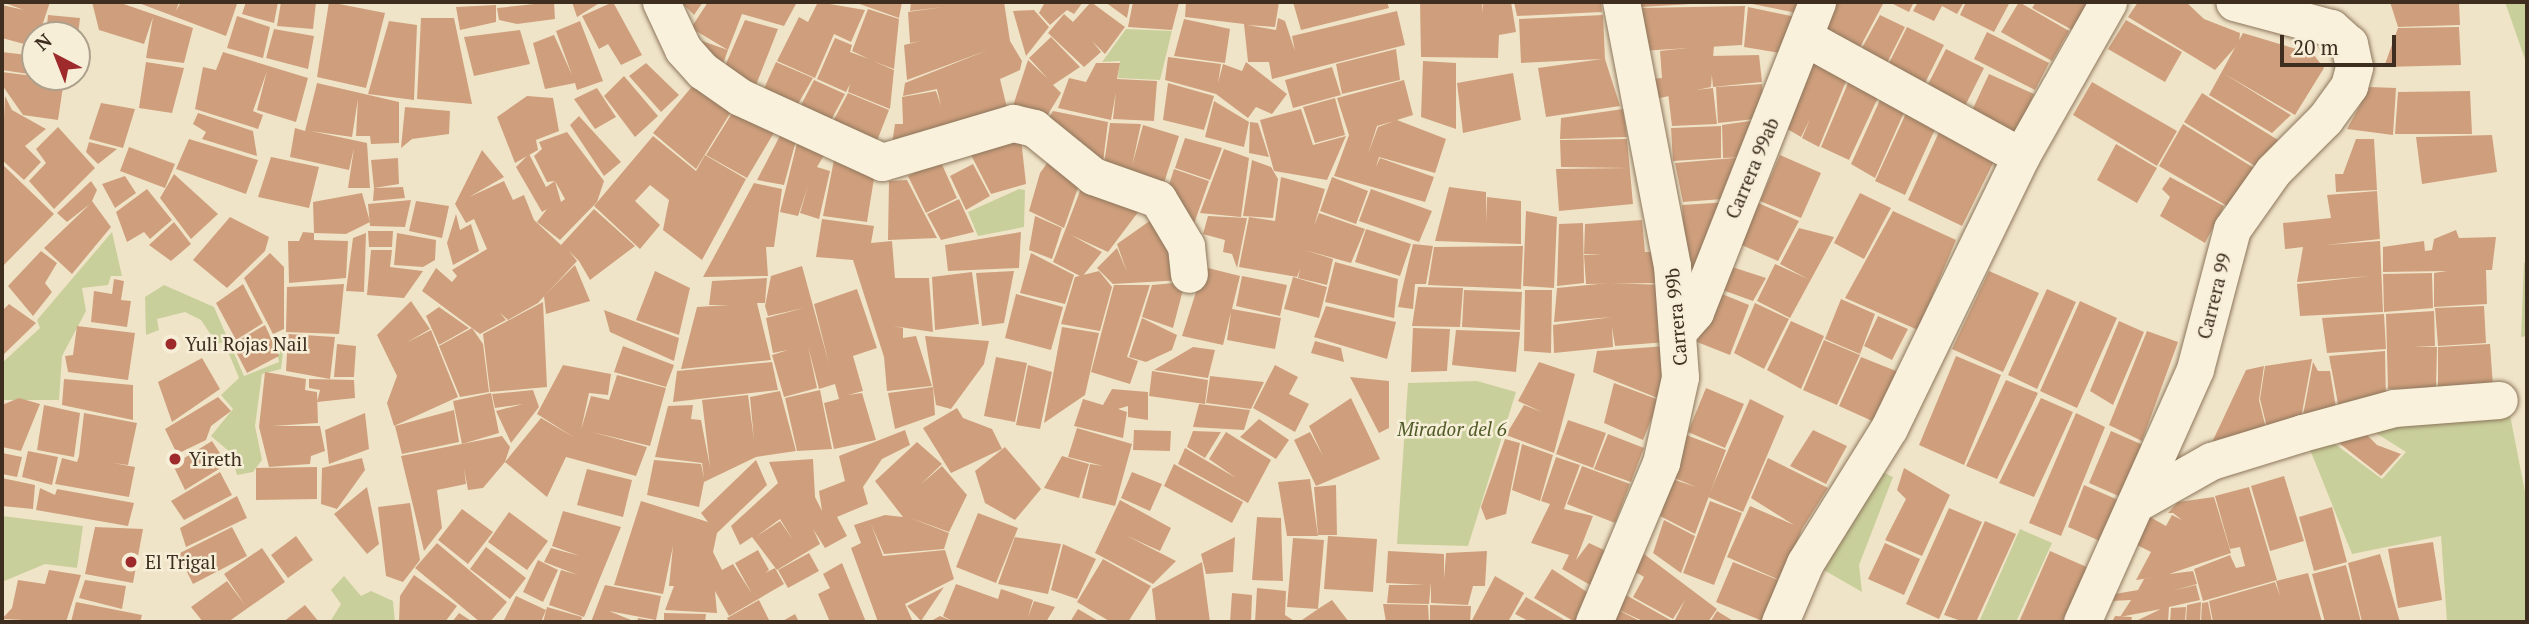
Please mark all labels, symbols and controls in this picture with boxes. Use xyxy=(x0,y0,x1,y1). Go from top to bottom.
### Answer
north arrow xyxy=(21,21,91,91)
scale bar xyxy=(2284,21,2400,65)
text: N xyxy=(29,27,57,56)
text: 20 m xyxy=(2293,33,2339,61)
street label: Carrera 99ab xyxy=(1720,114,1784,222)
street label: Carrera 99 xyxy=(2192,251,2236,341)
street label: Carrera 99b xyxy=(1660,267,1692,367)
place label: Yuli Rojas Nail xyxy=(185,333,308,355)
marker: Yuli Rojas Nail xyxy=(163,336,179,352)
park label: Mirador del 6 xyxy=(1397,418,1507,440)
place label: Yireth xyxy=(189,448,242,470)
marker: Yireth xyxy=(167,451,183,467)
place label: El Trigal xyxy=(145,551,216,573)
marker: El Trigal xyxy=(123,554,139,570)

